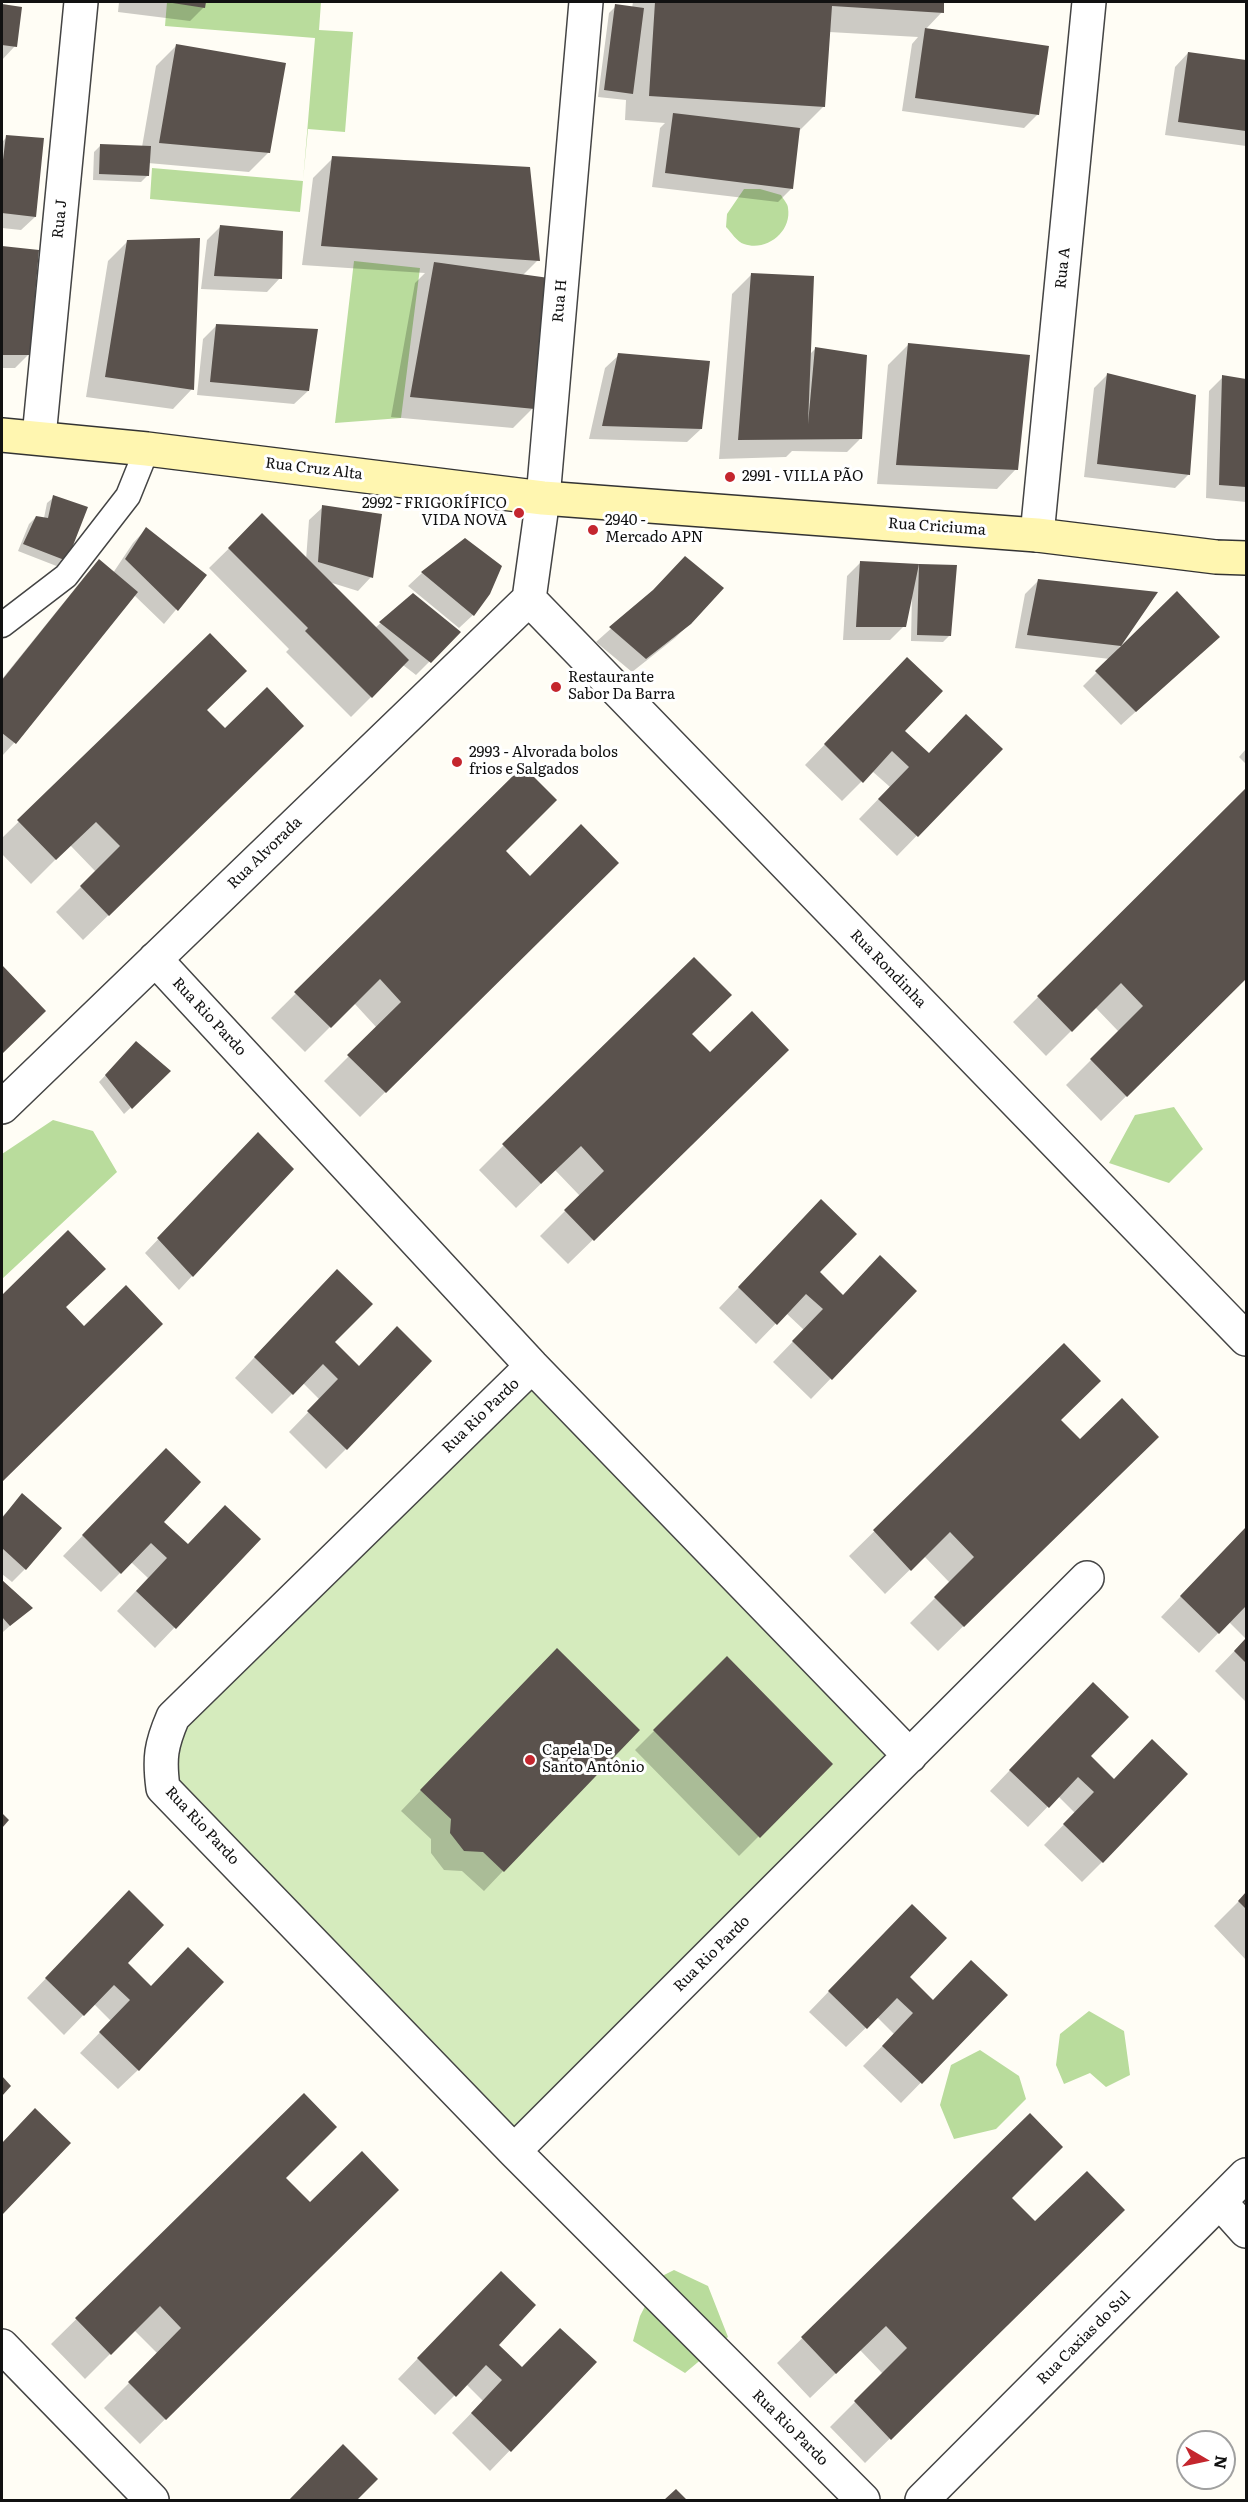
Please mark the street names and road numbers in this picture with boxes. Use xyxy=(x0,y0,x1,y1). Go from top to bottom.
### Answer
street label: Rua J xyxy=(49,199,71,239)
street label: Rua A xyxy=(1052,246,1074,290)
street label: Rua H xyxy=(549,279,571,323)
street label: Rua Cruz Alta xyxy=(264,454,364,484)
street label: Rua Criciuma xyxy=(887,515,987,539)
street label: Rua Alvorada xyxy=(224,813,306,893)
street label: Rua Rondinha xyxy=(846,926,930,1012)
street label: Rua Rio Pardo xyxy=(168,974,250,1060)
street label: Rua Rio Pardo xyxy=(439,1375,523,1457)
street label: Rua Rio Pardo xyxy=(161,1783,243,1869)
street label: Rua Rio Pardo xyxy=(670,1912,754,1996)
street label: Rua Caxias do Sul xyxy=(1034,2288,1134,2388)
street label: Rua Rio Pardo xyxy=(748,2386,832,2470)

